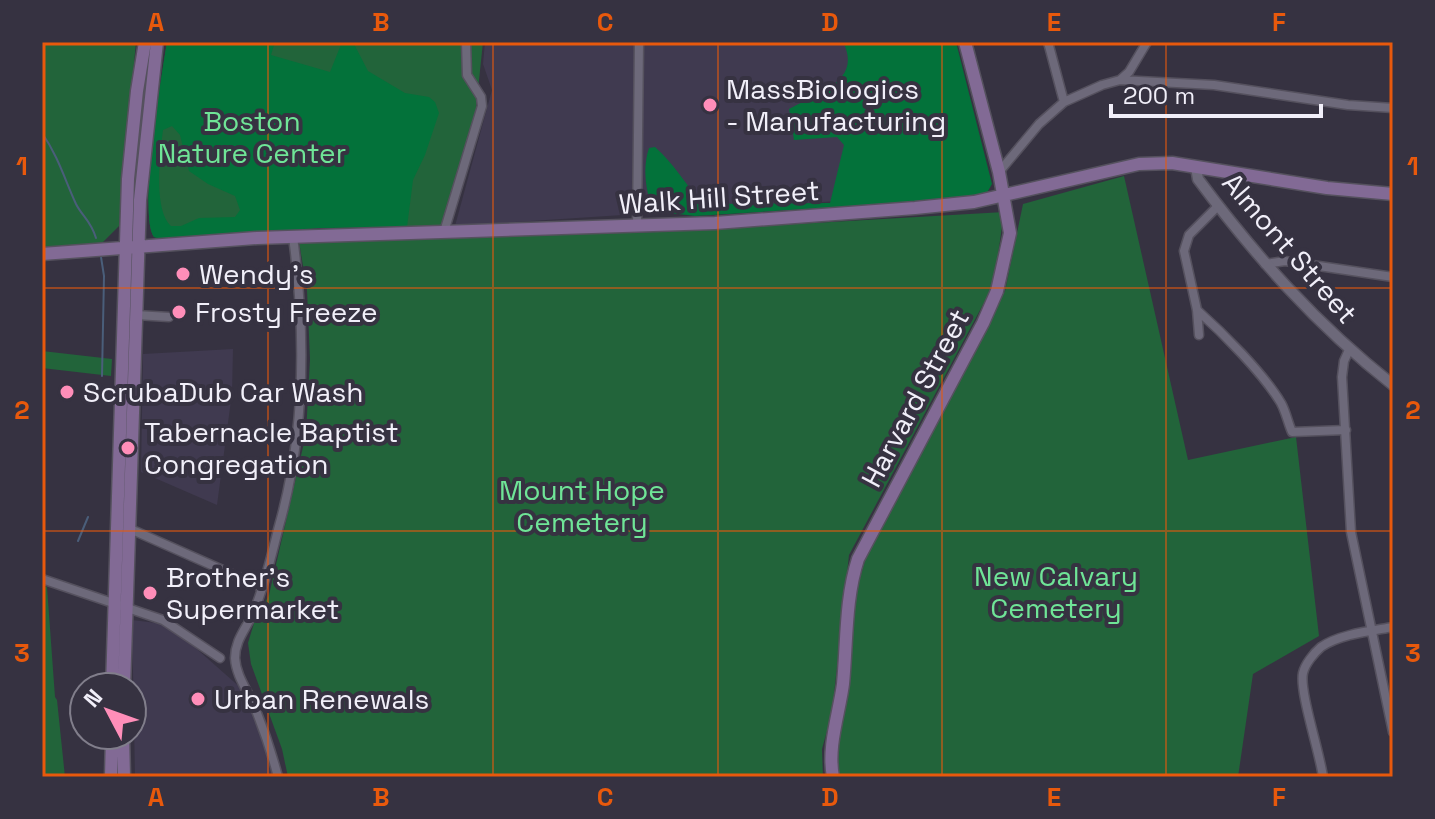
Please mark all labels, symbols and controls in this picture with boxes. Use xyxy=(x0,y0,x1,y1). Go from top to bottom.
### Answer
text: A xyxy=(148,5,165,39)
text: B xyxy=(372,5,390,39)
text: C xyxy=(597,5,613,39)
text: D xyxy=(821,5,839,39)
text: E xyxy=(1047,5,1061,39)
text: F xyxy=(1272,5,1286,39)
scale bar xyxy=(1111,68,1321,118)
place label: MassBiologics - Manufacturing xyxy=(726,71,946,139)
text: 200 m xyxy=(1123,80,1195,111)
marker: MassBiologics - Manufacturing xyxy=(701,96,719,114)
park label: Boston Nature Center xyxy=(158,103,346,171)
text: 1 xyxy=(16,149,28,183)
text: 1 xyxy=(1407,149,1419,183)
street label: Almont Street xyxy=(1215,165,1365,331)
street label: Walk Hill Street xyxy=(617,172,821,222)
place label: Wendy's xyxy=(199,256,314,292)
marker: Wendy's xyxy=(174,265,192,283)
place label: Frosty Freeze xyxy=(195,294,378,330)
marker: Frosty Freeze xyxy=(170,303,188,321)
street label: Harvard Street xyxy=(853,303,977,493)
place label: ScrubaDub Car Wash xyxy=(83,374,363,410)
marker: ScrubaDub Car Wash xyxy=(58,383,76,401)
text: 2 xyxy=(14,393,30,427)
text: 2 xyxy=(1405,393,1421,427)
place label: Tabernacle Baptist Congregation xyxy=(144,414,399,482)
marker: Tabernacle Baptist Congregation xyxy=(119,439,137,457)
park label: Mount Hope Cemetery xyxy=(499,472,665,540)
park label: New Calvary Cemetery xyxy=(974,558,1138,626)
place label: Brother’s Supermarket xyxy=(166,559,339,627)
marker: Brother’s Supermarket xyxy=(141,584,159,602)
text: 3 xyxy=(14,636,30,670)
text: 3 xyxy=(1405,636,1421,670)
north arrow xyxy=(68,671,148,751)
place label: Urban Renewals xyxy=(214,681,429,717)
text: N xyxy=(78,683,108,713)
marker: Urban Renewals xyxy=(189,690,207,708)
text: A xyxy=(148,780,165,814)
text: B xyxy=(372,780,390,814)
text: C xyxy=(597,780,613,814)
text: D xyxy=(821,780,839,814)
text: E xyxy=(1047,780,1061,814)
text: F xyxy=(1272,780,1286,814)

